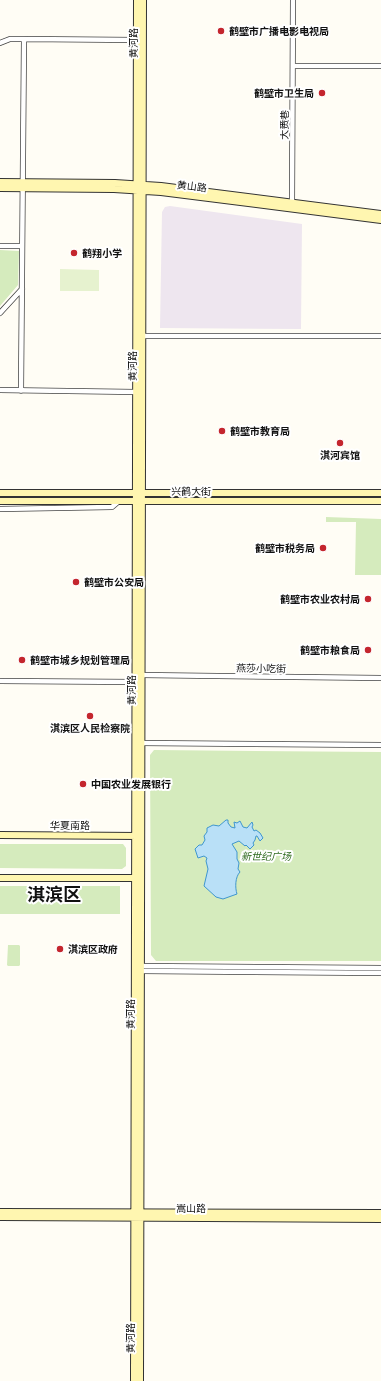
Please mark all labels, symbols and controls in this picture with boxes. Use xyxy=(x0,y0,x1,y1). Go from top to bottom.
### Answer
marker: 鹤壁市广播电影电视局 xyxy=(216,26,226,36)
place label: 鹤壁市广播电影电视局 xyxy=(229,26,329,37)
street label: 黄河路 xyxy=(128,28,139,58)
place label: 鹤壁市卫生局 xyxy=(254,88,314,99)
marker: 鹤壁市卫生局 xyxy=(317,88,327,98)
street label: 大赉巷 xyxy=(279,110,290,140)
street label: 黄山路 xyxy=(176,179,207,194)
marker: 鹤翔小学 xyxy=(69,248,79,258)
place label: 鹤翔小学 xyxy=(82,248,122,259)
street label: 黄河路 xyxy=(127,351,138,381)
marker: 鹤壁市教育局 xyxy=(217,426,227,436)
place label: 鹤壁市教育局 xyxy=(230,426,290,437)
marker: 淇河宾馆 xyxy=(335,438,345,448)
place label: 淇河宾馆 xyxy=(320,450,360,461)
street label: 兴鹤大街 xyxy=(171,486,211,497)
place label: 鹤壁市税务局 xyxy=(255,543,315,554)
marker: 鹤壁市税务局 xyxy=(318,543,328,553)
marker: 鹤壁市公安局 xyxy=(71,577,81,587)
place label: 鹤壁市公安局 xyxy=(84,577,144,588)
place label: 鹤壁市农业农村局 xyxy=(280,593,360,605)
marker: 鹤壁市农业农村局 xyxy=(363,594,373,604)
place label: 鹤壁市粮食局 xyxy=(300,644,360,656)
marker: 鹤壁市粮食局 xyxy=(363,645,373,655)
place label: 鹤壁市城乡规划管理局 xyxy=(30,654,130,666)
marker: 鹤壁市城乡规划管理局 xyxy=(17,655,27,665)
street label: 燕莎小吃街 xyxy=(236,663,286,674)
street label: 黄河路 xyxy=(126,675,137,705)
marker: 淇滨区人民检察院 xyxy=(85,711,95,721)
place label: 淇滨区人民检察院 xyxy=(50,722,130,734)
marker: 中国农业发展银行 xyxy=(78,779,88,789)
place label: 中国农业发展银行 xyxy=(91,779,171,790)
street label: 华夏南路 xyxy=(50,820,90,831)
park label: 新世纪广场 xyxy=(241,851,292,862)
district label: 淇滨区 xyxy=(27,885,81,905)
marker: 淇滨区政府 xyxy=(55,944,65,954)
place label: 淇滨区政府 xyxy=(68,944,118,955)
street label: 黄河路 xyxy=(125,999,136,1029)
street label: 嵩山路 xyxy=(176,1203,206,1214)
street label: 黄河路 xyxy=(125,1323,136,1353)

